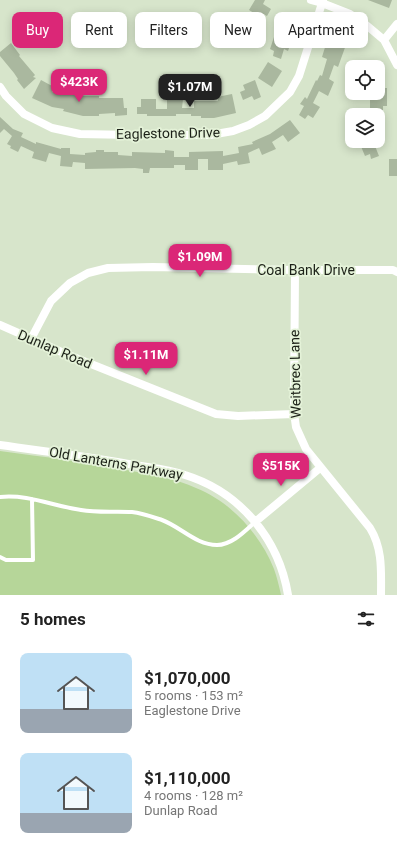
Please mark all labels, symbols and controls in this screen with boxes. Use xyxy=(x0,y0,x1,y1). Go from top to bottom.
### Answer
chip: Buy xyxy=(12,12,63,48)
chip: Rent xyxy=(71,12,127,48)
chip: Filters xyxy=(135,12,202,48)
chip: New xyxy=(210,12,266,48)
chip: Apartment xyxy=(274,12,368,48)
map controls xyxy=(345,60,385,148)
button: locate xyxy=(345,60,385,100)
pin: $423K xyxy=(51,69,107,103)
text: $423K xyxy=(60,74,98,89)
pin: $1.07M xyxy=(157,74,223,108)
text: $1.07M xyxy=(168,79,213,94)
button: layers xyxy=(345,108,385,148)
street label: Eaglestone Drive xyxy=(116,124,220,142)
pin: $1.09M xyxy=(167,244,233,278)
text: $1.09M xyxy=(178,249,223,264)
street label: Coal Bank Drive xyxy=(257,262,355,278)
street label: Dunlap Road xyxy=(15,326,95,372)
street label: Weitbrec Lane xyxy=(286,330,304,418)
pin: $1.11M xyxy=(113,342,179,376)
text: $1.11M xyxy=(124,347,169,362)
street label: Old Lanterns Parkway xyxy=(48,443,184,483)
pin: $515K xyxy=(253,453,309,487)
text: $515K xyxy=(262,458,300,473)
icon: filters xyxy=(355,608,377,630)
text: 5 homes xyxy=(20,609,86,629)
text: $1,070,000 xyxy=(144,668,230,688)
icon: home xyxy=(52,669,100,717)
text: 5 rooms · 153 m² xyxy=(144,688,243,703)
text: Eaglestone Drive xyxy=(144,703,241,718)
text: $1,110,000 xyxy=(144,768,230,788)
icon: home xyxy=(52,769,100,817)
text: 4 rooms · 128 m² xyxy=(144,788,243,803)
text: Dunlap Road xyxy=(144,803,217,818)

